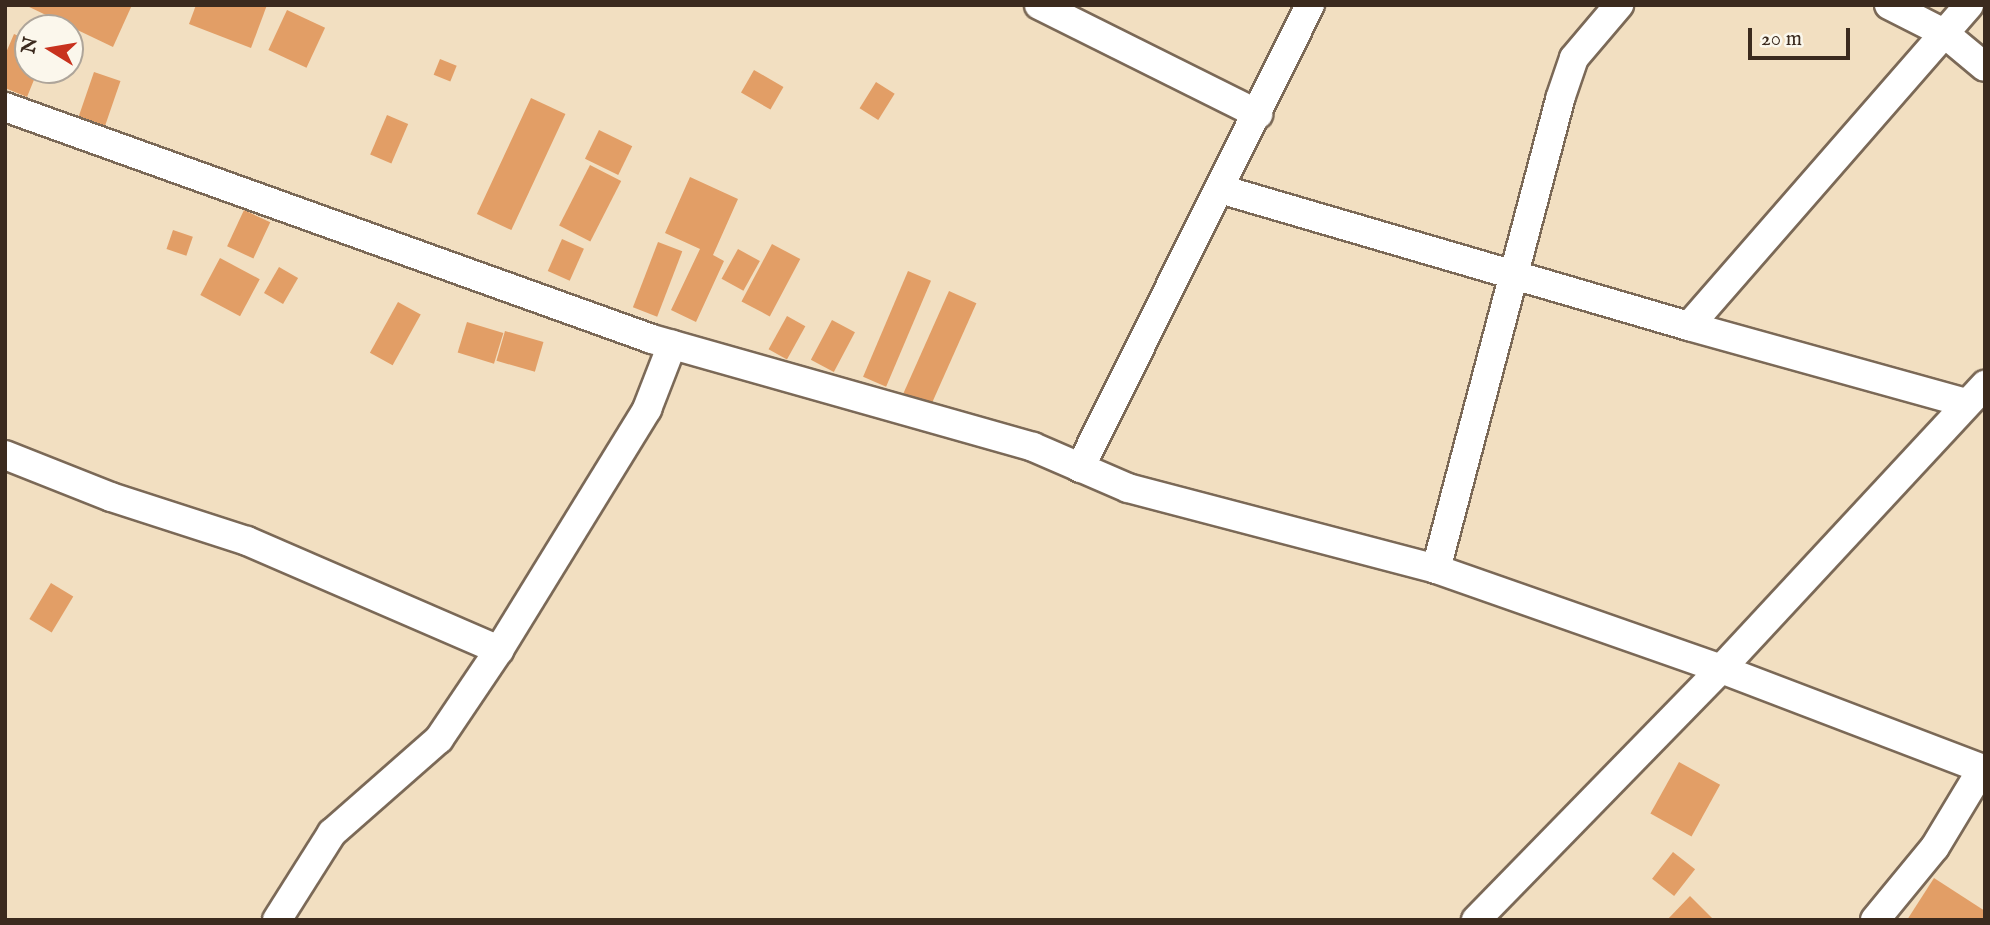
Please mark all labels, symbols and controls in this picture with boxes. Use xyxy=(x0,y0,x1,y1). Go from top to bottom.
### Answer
north arrow xyxy=(14,14,84,84)
scale bar xyxy=(1752,14,1854,58)
text: 20 m xyxy=(1761,26,1802,53)
text: N xyxy=(17,35,44,56)

